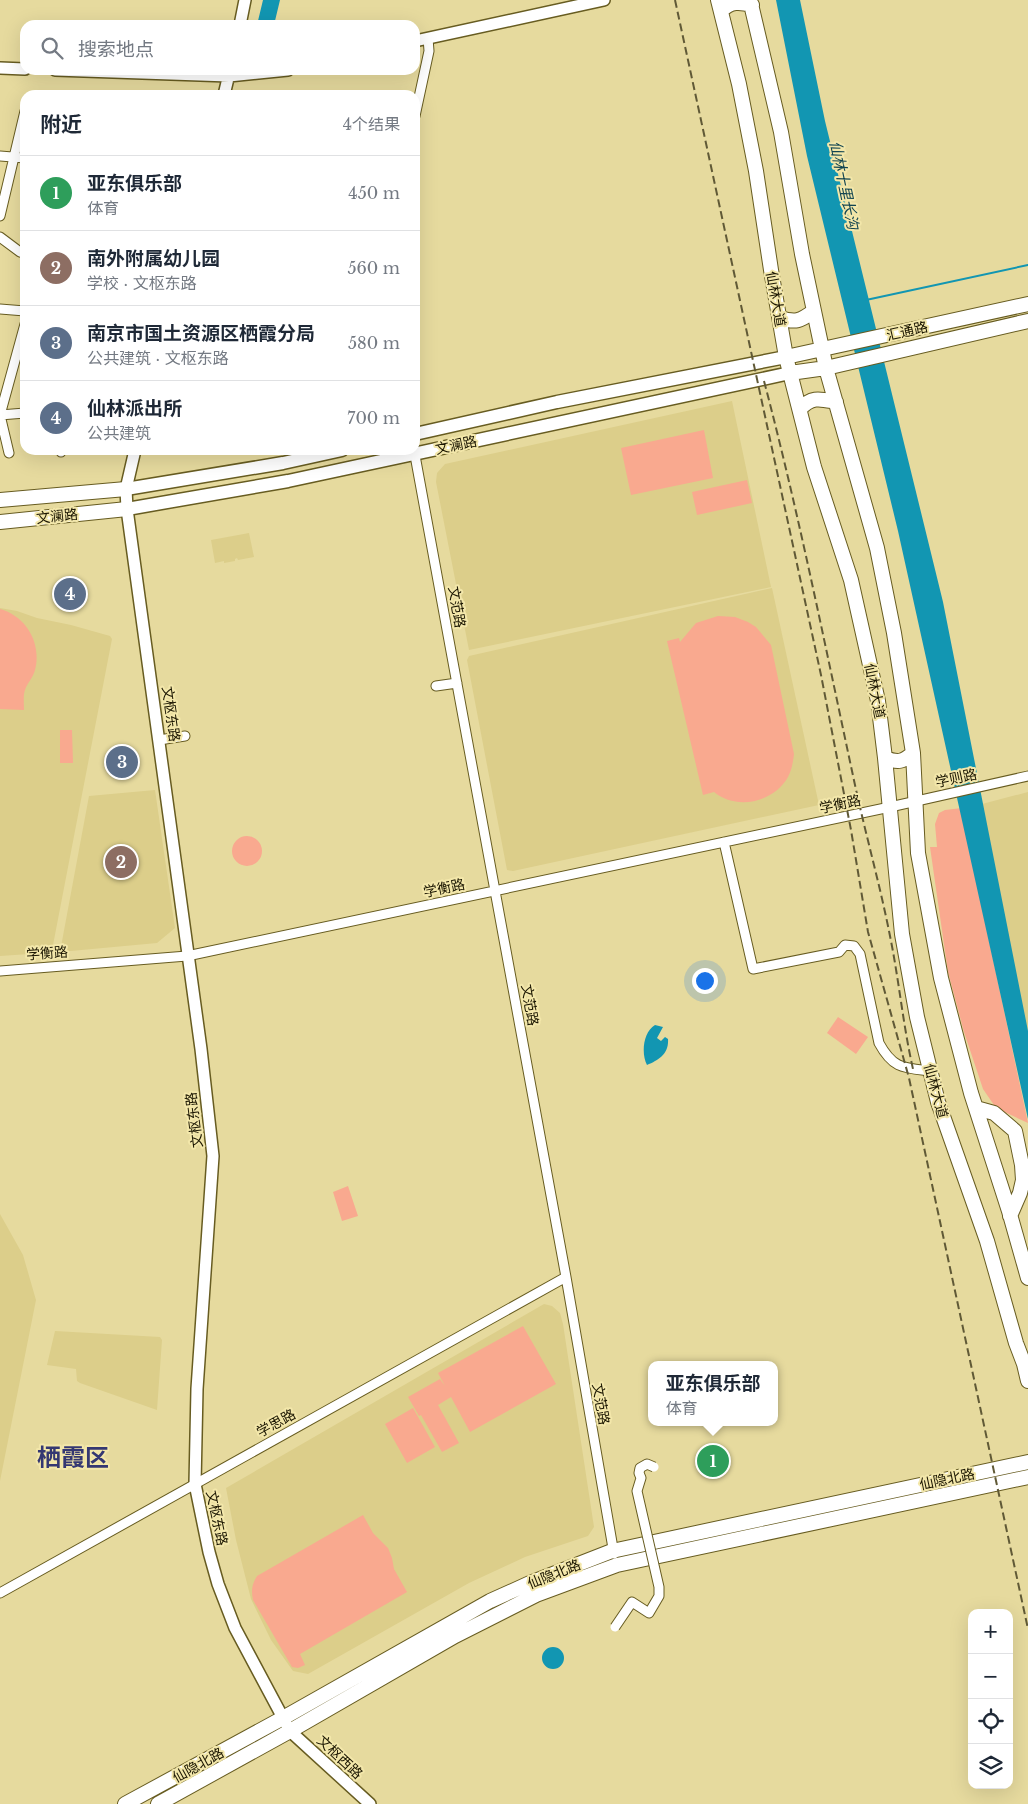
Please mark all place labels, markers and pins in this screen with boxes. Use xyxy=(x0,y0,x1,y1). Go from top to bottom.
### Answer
pin: 4 xyxy=(54,575,86,613)
pin: 3 xyxy=(106,743,138,781)
pin: 2 xyxy=(105,843,137,881)
pin: 1 xyxy=(697,1442,729,1480)

